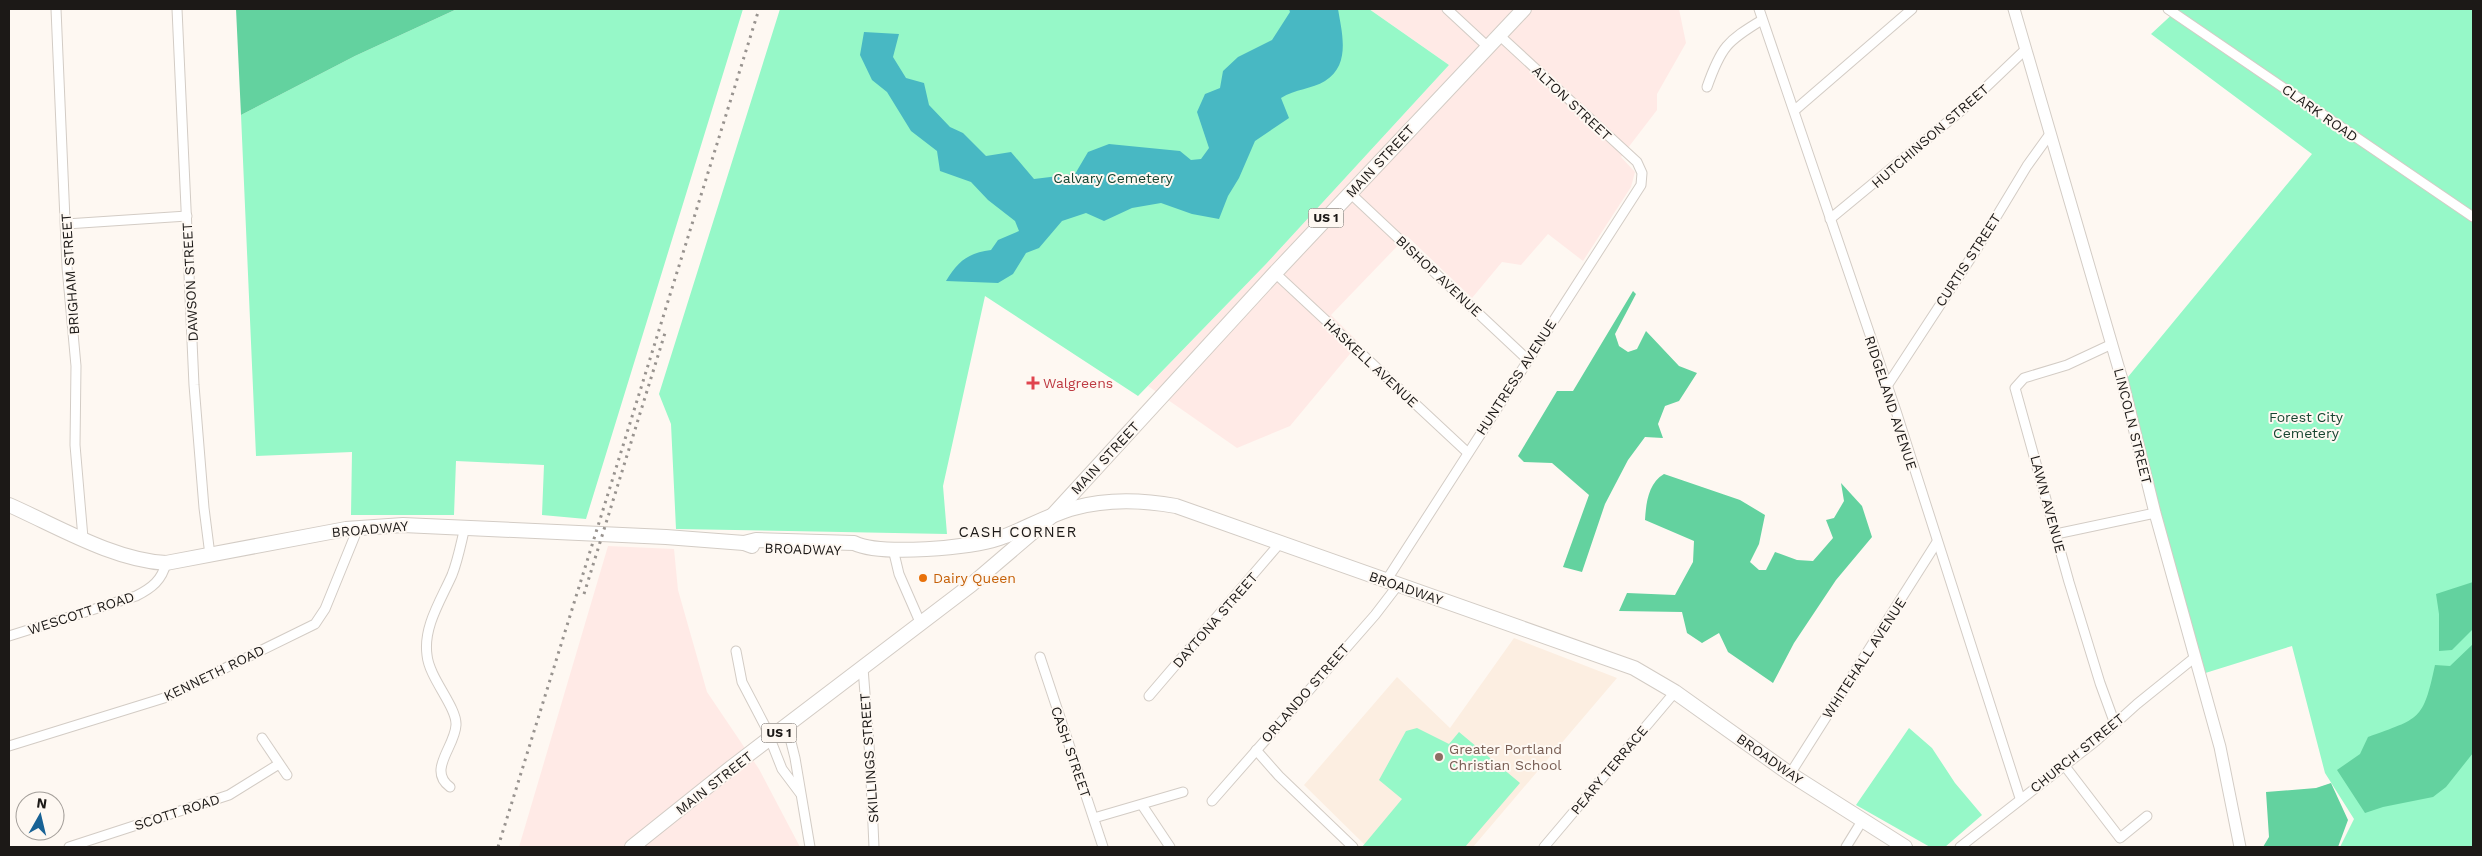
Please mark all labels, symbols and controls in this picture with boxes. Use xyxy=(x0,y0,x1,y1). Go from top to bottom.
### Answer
street label: ALTON STREET xyxy=(1529,62,1615,144)
street label: HUTCHINSON STREET xyxy=(1868,80,1992,191)
street label: CLARK ROAD xyxy=(2279,81,2361,145)
street label: MAIN STREET xyxy=(1342,121,1418,200)
park label: Calvary Cemetery xyxy=(1053,170,1174,186)
road number: US 1 xyxy=(1308,208,1344,228)
street label: CURTIS STREET xyxy=(1932,210,2004,309)
street label: BRIGHAM STREET xyxy=(58,212,82,335)
street label: DAWSON STREET xyxy=(179,222,201,342)
street label: BISHOP AVENUE xyxy=(1393,232,1485,320)
street label: HASKELL AVENUE xyxy=(1321,315,1421,411)
street label: HUNTRESS AVENUE xyxy=(1473,316,1559,438)
street label: RIDGELAND AVENUE xyxy=(1862,334,1920,472)
street label: LINCOLN STREET xyxy=(2111,366,2155,486)
place label: Walgreens xyxy=(1043,375,1113,391)
marker: Walgreens xyxy=(1027,377,1039,389)
park label: Forest City Cemetery xyxy=(2269,409,2344,441)
street label: MAIN STREET xyxy=(1067,418,1143,497)
street label: LAWN AVENUE xyxy=(2027,453,2069,555)
street label: BROADWAY xyxy=(331,518,409,540)
district label: CASH CORNER xyxy=(959,523,1077,541)
street label: BROADWAY xyxy=(764,540,842,558)
street label: BROADWAY xyxy=(1367,568,1445,608)
street label: DAYTONA STREET xyxy=(1169,569,1261,671)
place label: Dairy Queen xyxy=(933,570,1016,586)
marker: Dairy Queen xyxy=(917,572,929,584)
street label: WESCOTT ROAD xyxy=(26,588,136,638)
street label: WHITEHALL AVENUE xyxy=(1819,595,1909,721)
street label: ORLANDO STREET xyxy=(1258,640,1353,746)
street label: KENNETH ROAD xyxy=(161,642,267,704)
street label: SKILLINGS STREET xyxy=(856,692,882,823)
street label: CASH STREET xyxy=(1048,704,1094,800)
street label: CHURCH STREET xyxy=(2027,710,2128,796)
street label: PEARY TERRACE xyxy=(1567,722,1651,818)
road number: US 1 xyxy=(762,724,796,742)
street label: BROADWAY xyxy=(1734,730,1806,788)
place label: Greater Portland Christian School xyxy=(1449,741,1562,773)
street label: MAIN STREET xyxy=(672,748,756,818)
marker: Greater Portland Christian School xyxy=(1433,751,1445,763)
north arrow xyxy=(15,791,65,841)
street label: SCOTT ROAD xyxy=(132,791,222,833)
text: N xyxy=(36,794,48,812)

